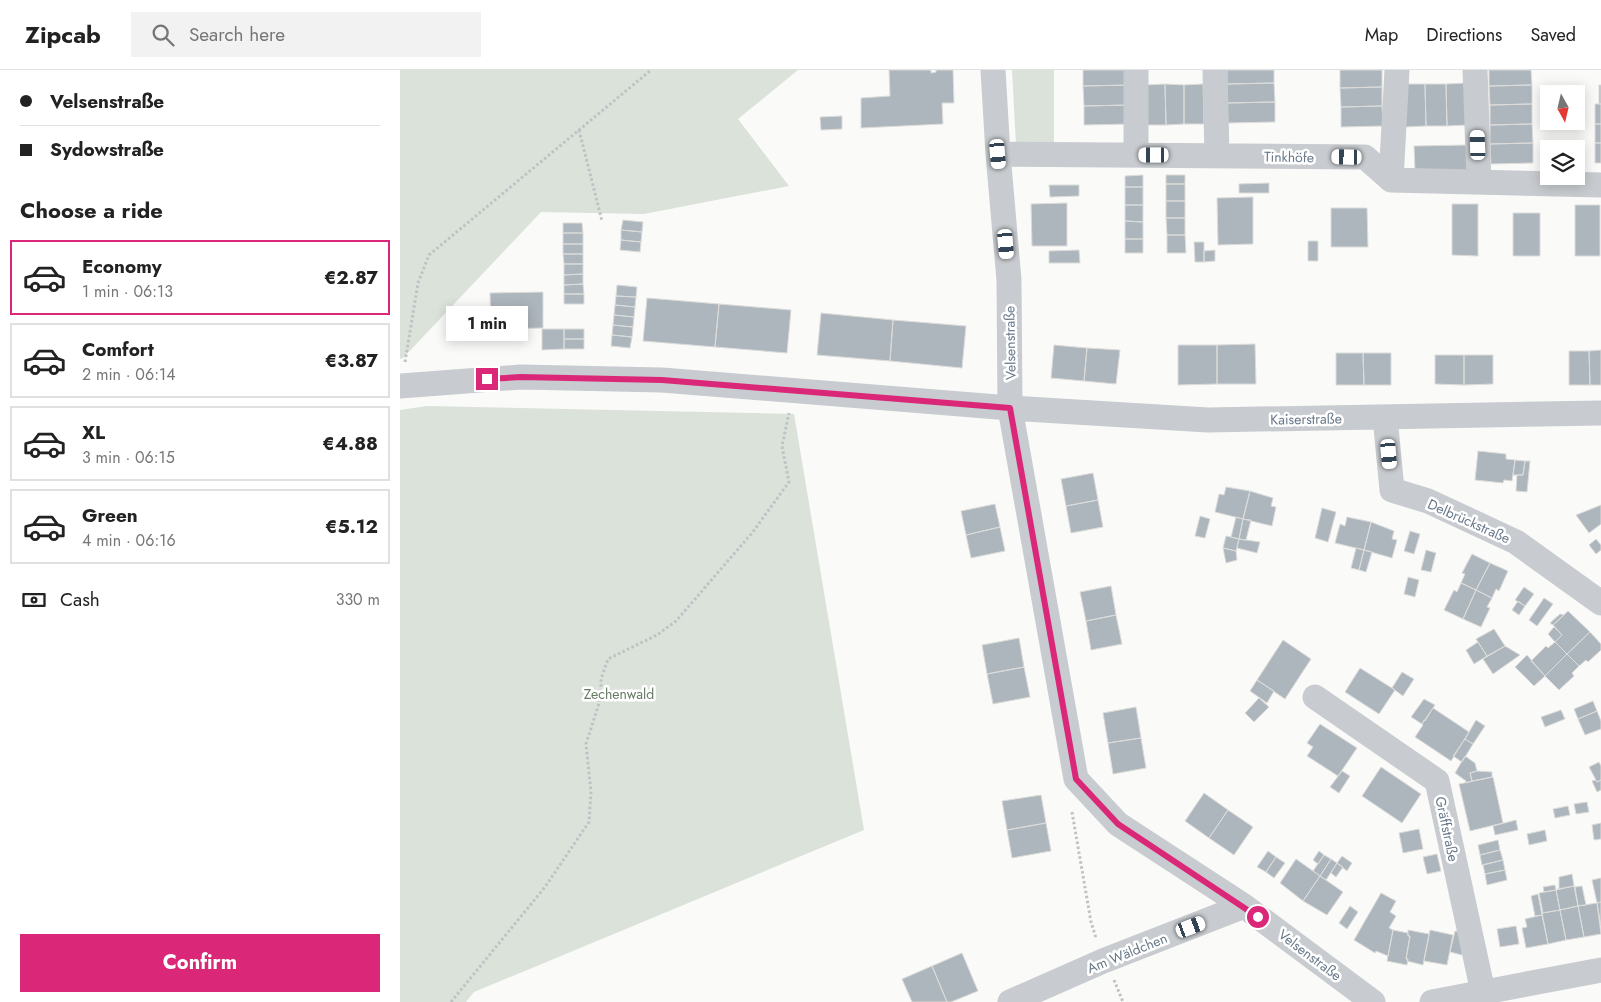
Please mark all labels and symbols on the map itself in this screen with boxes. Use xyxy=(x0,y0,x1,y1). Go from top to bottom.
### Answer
north arrow xyxy=(1540,85,1585,130)
car xyxy=(1469,130,1486,160)
car xyxy=(989,138,1006,170)
street label: Tinkhöfe xyxy=(1264,147,1314,167)
car xyxy=(1139,148,1169,163)
car xyxy=(1331,149,1362,165)
car xyxy=(997,228,1014,260)
callout: 1 min xyxy=(446,306,528,342)
street label: Velsenstraße xyxy=(999,306,1021,380)
route end xyxy=(476,368,498,390)
street label: Kaiserstraße xyxy=(1270,408,1342,430)
car xyxy=(1380,438,1397,470)
street label: Delbrückstraße xyxy=(1424,494,1514,548)
park label: Zechenwald xyxy=(584,684,654,704)
street label: Gräffstraße xyxy=(1430,795,1464,863)
route start xyxy=(1247,906,1269,928)
car xyxy=(1174,915,1207,939)
street label: Velsenstraße xyxy=(1274,925,1346,985)
street label: Am Wäldchen xyxy=(1084,928,1170,978)

